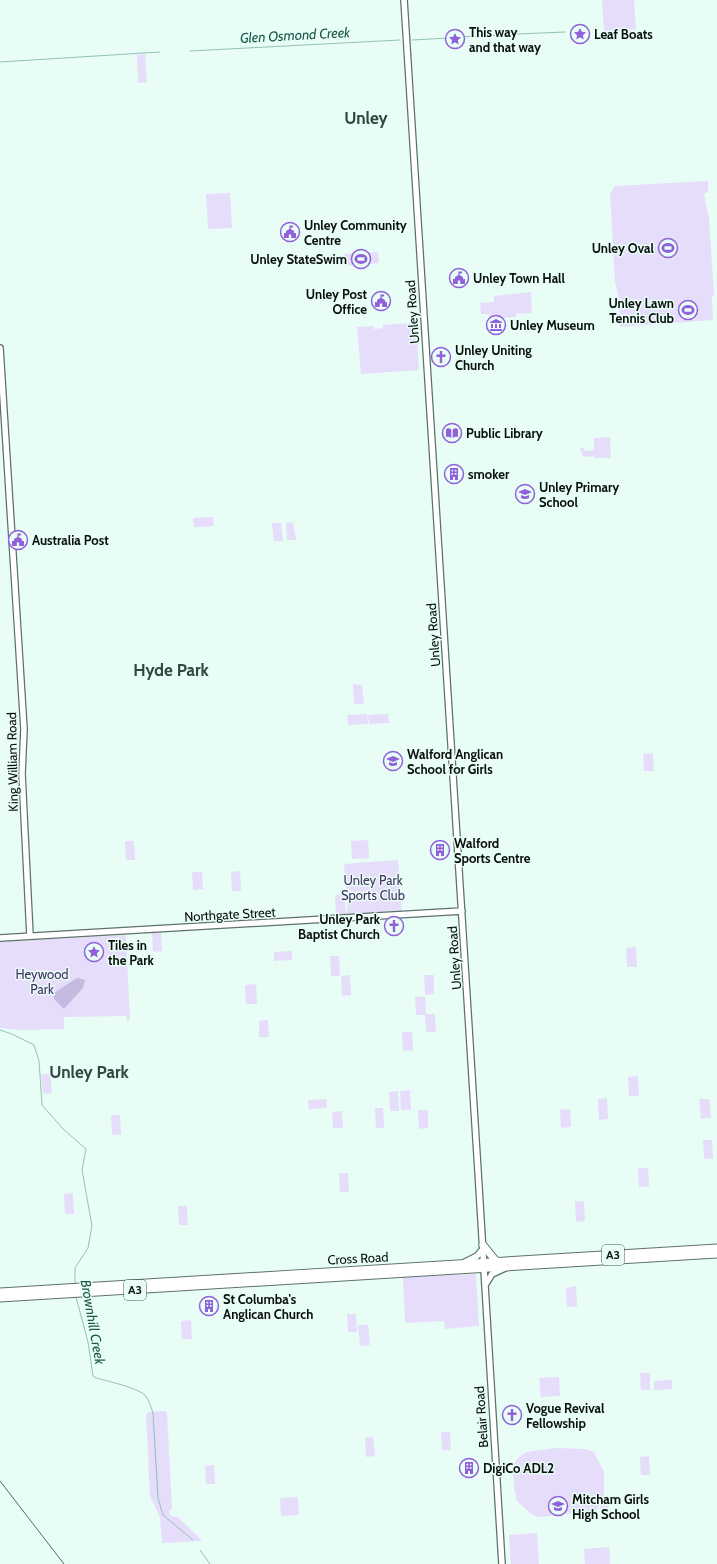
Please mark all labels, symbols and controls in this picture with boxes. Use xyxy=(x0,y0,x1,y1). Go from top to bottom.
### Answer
water label: Glen Osmond Creek xyxy=(239,23,352,47)
place icon: Leaf Boats xyxy=(569,23,591,45)
place label: This way and that way xyxy=(469,24,541,55)
place label: Leaf Boats xyxy=(594,26,653,42)
place icon: This way and that way xyxy=(444,28,466,50)
district label: Unley xyxy=(344,108,389,128)
place label: Unley Community Centre xyxy=(304,217,407,248)
public building icon: Unley Community Centre xyxy=(279,221,301,243)
sports icon: Unley Oval xyxy=(657,237,679,259)
place label: Unley Oval xyxy=(592,240,655,256)
sports icon: Unley StateSwim xyxy=(350,248,372,270)
place label: Unley StateSwim xyxy=(250,251,347,267)
public building icon: Unley Town Hall xyxy=(448,267,470,289)
place label: Unley Town Hall xyxy=(473,270,566,286)
street label: Unley Road xyxy=(402,280,422,344)
place label: Unley Post Office xyxy=(306,286,368,317)
public building icon: Unley Post Office xyxy=(370,290,392,312)
place label: Unley Lawn Tennis Club xyxy=(608,295,675,326)
sports icon: Unley Lawn Tennis Club xyxy=(677,299,699,321)
museum icon: Unley Museum xyxy=(485,314,507,336)
place label: Unley Museum xyxy=(510,317,595,333)
place label: Unley Uniting Church xyxy=(455,342,532,373)
church icon: Unley Uniting Church xyxy=(430,346,452,368)
library icon: Public Library xyxy=(441,422,463,444)
place label: Public Library xyxy=(466,425,543,441)
building icon: smoker xyxy=(443,463,465,485)
place label: smoker xyxy=(468,466,510,482)
place label: Unley Primary School xyxy=(539,479,619,510)
school or university icon: Unley Primary School xyxy=(514,483,536,505)
public building icon: Australia Post xyxy=(7,529,29,551)
place label: Australia Post xyxy=(32,532,109,548)
street label: Unley Road xyxy=(423,603,443,667)
district label: Hyde Park xyxy=(133,660,210,680)
street label: King William Road xyxy=(3,712,21,812)
place label: Walford Anglican School for Girls xyxy=(407,746,503,777)
school or university icon: Walford Anglican School for Girls xyxy=(382,750,404,772)
place label: Walford Sports Centre xyxy=(454,835,531,866)
building icon: Walford Sports Centre xyxy=(429,839,451,861)
park label: Unley Park Sports Club xyxy=(341,872,405,903)
street label: Northgate Street xyxy=(184,904,277,924)
place label: Unley Park Baptist Church xyxy=(298,911,381,942)
church icon: Unley Park Baptist Church xyxy=(383,915,405,937)
street label: Unley Road xyxy=(444,926,464,990)
place label: Tiles in the Park xyxy=(108,937,155,968)
place icon: Tiles in the Park xyxy=(83,941,105,963)
park label: Heywood Park xyxy=(15,966,69,997)
district label: Unley Park xyxy=(49,1062,130,1082)
road number: A3 xyxy=(602,1245,624,1265)
street label: Cross Road xyxy=(327,1248,389,1268)
water label: Brownhill Creek xyxy=(77,1278,110,1367)
road number: A3 xyxy=(124,1280,146,1300)
place label: St Columba's Anglican Church xyxy=(223,1291,313,1322)
building icon: St Columba's Anglican Church xyxy=(198,1295,220,1317)
street label: Belair Road xyxy=(471,1386,491,1448)
place label: Vogue Revival Fellowship xyxy=(526,1400,605,1431)
church icon: Vogue Revival Fellowship xyxy=(501,1404,523,1426)
building icon: DigiCo ADL2 xyxy=(458,1457,480,1479)
place label: DigiCo ADL2 xyxy=(483,1460,554,1476)
place label: Mitcham Girls High School xyxy=(572,1491,649,1522)
school or university icon: Mitcham Girls High School xyxy=(547,1495,569,1517)

